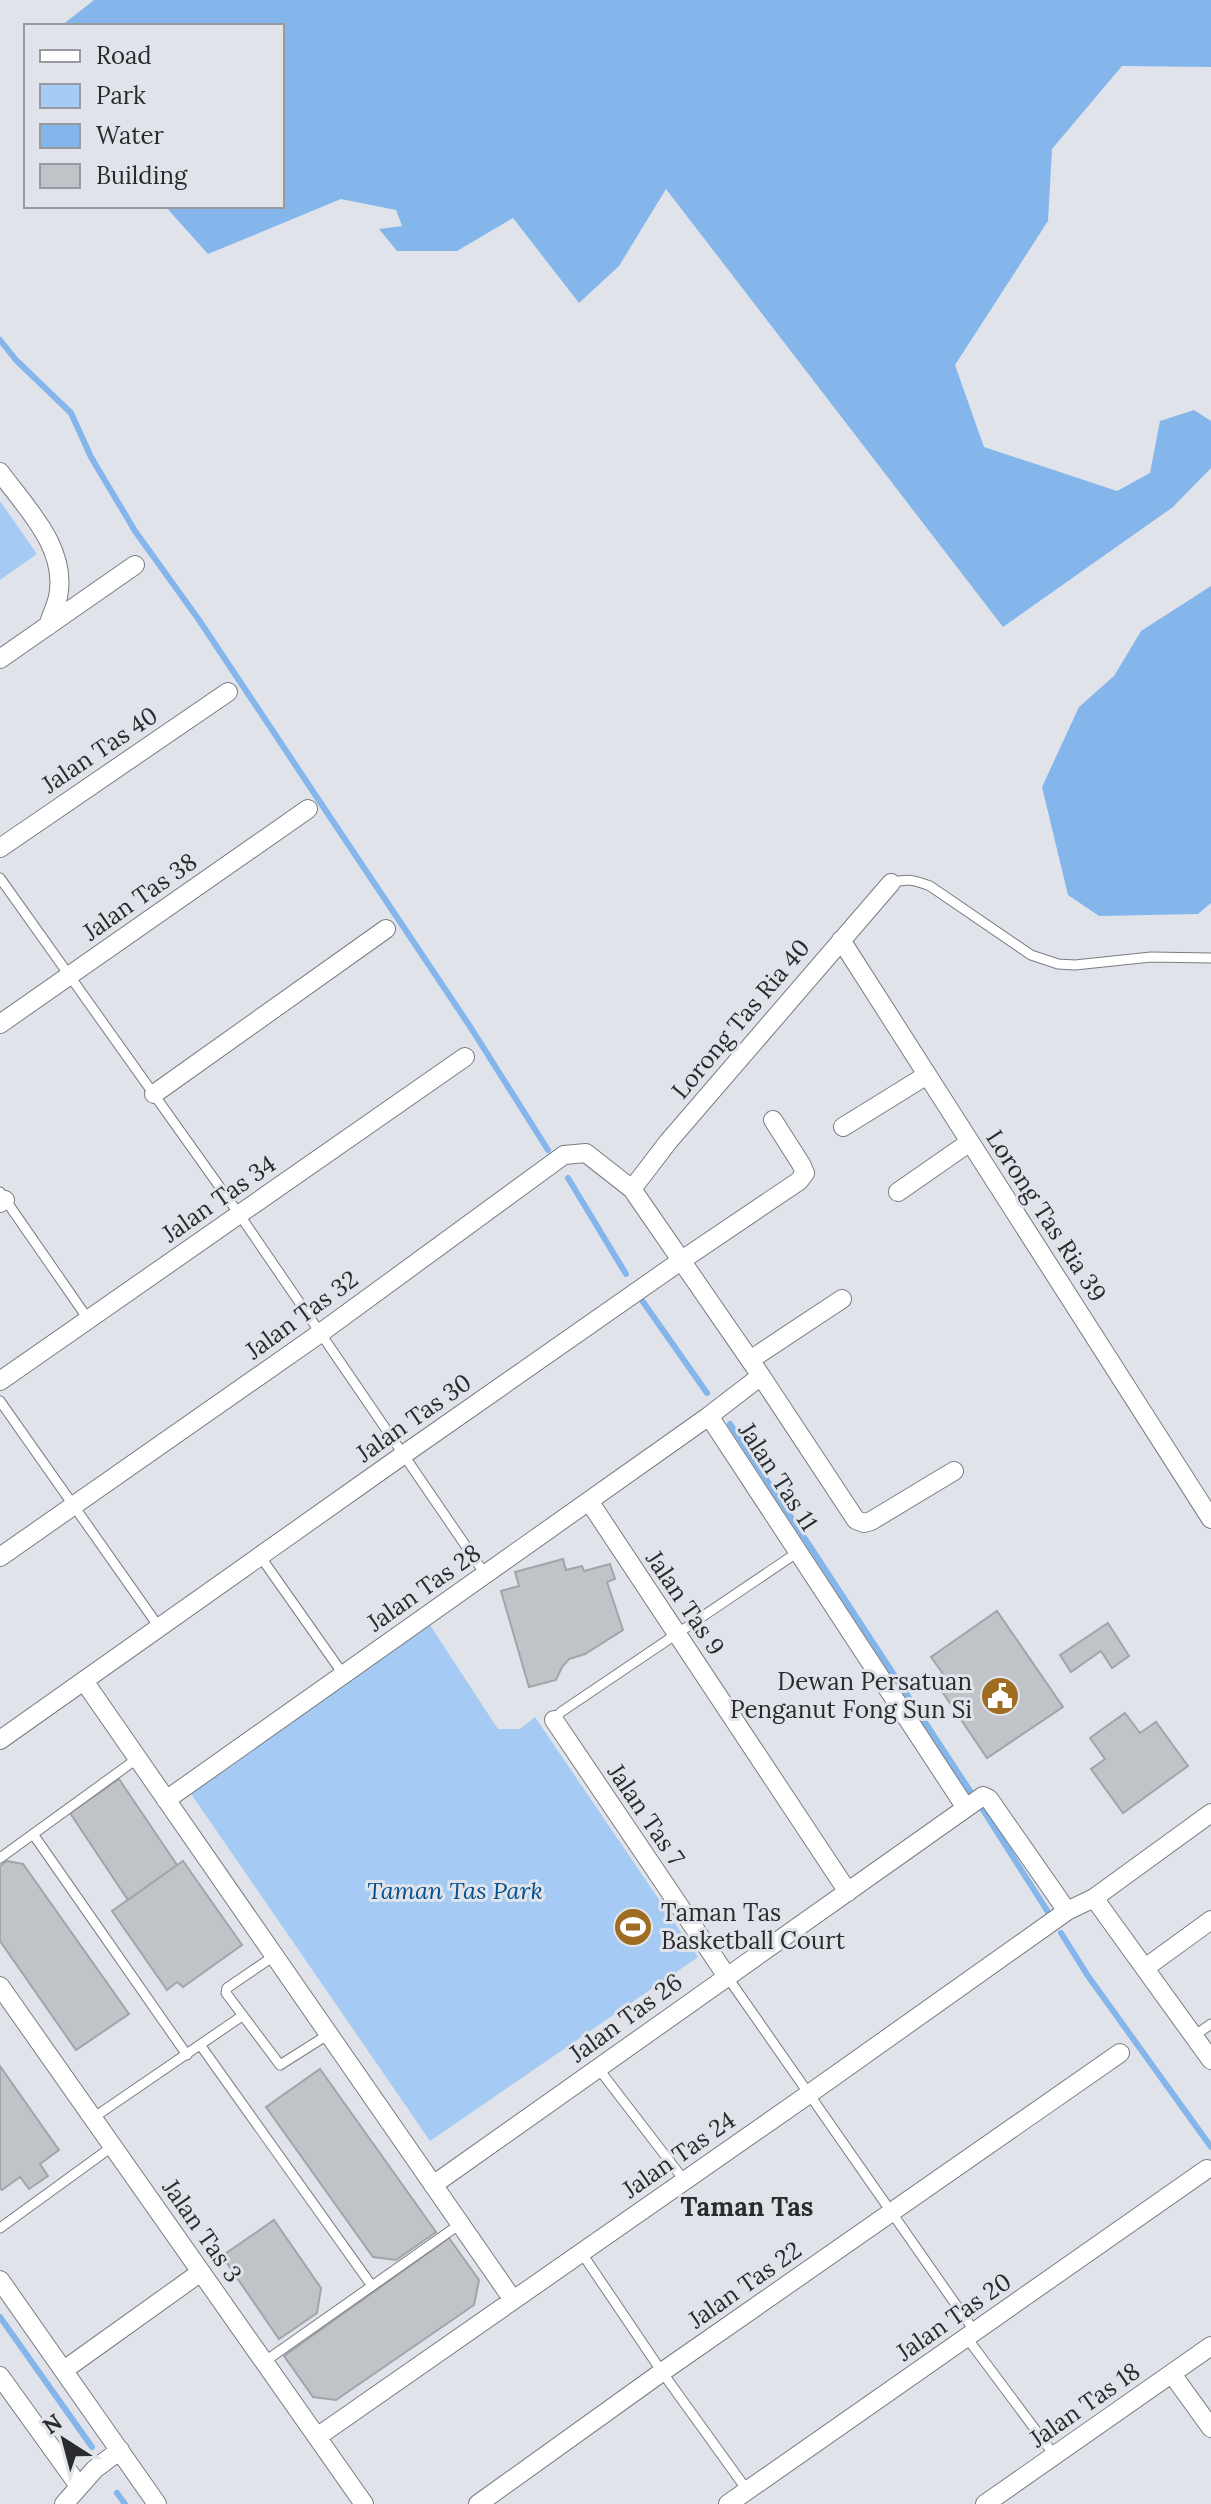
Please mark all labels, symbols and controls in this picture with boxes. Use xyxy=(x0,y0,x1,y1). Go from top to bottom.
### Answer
legend xyxy=(24,24,284,208)
text: Road xyxy=(96,40,152,71)
text: Park xyxy=(96,80,146,111)
text: Water xyxy=(96,120,164,151)
text: Building xyxy=(96,160,188,191)
street label: Jalan Tas 40 xyxy=(35,699,164,800)
street label: Jalan Tas 38 xyxy=(76,846,203,948)
street label: Lorong Tas Ria 40 xyxy=(665,932,817,1105)
street label: Lorong Tas Ria 39 xyxy=(979,1124,1114,1307)
street label: Jalan Tas 34 xyxy=(155,1148,282,1250)
street label: Jalan Tas 32 xyxy=(239,1263,364,1366)
street label: Jalan Tas 30 xyxy=(349,1367,477,1469)
street label: Jalan Tas 11 xyxy=(731,1416,825,1537)
street label: Jalan Tas 28 xyxy=(360,1537,487,1639)
street label: Jalan Tas 9 xyxy=(639,1544,732,1661)
place label: Dewan Persatuan Penganut Fong Sun Si xyxy=(730,1666,972,1725)
public building icon: Dewan Persatuan Penganut Fong Sun Si xyxy=(979,1675,1021,1717)
street label: Jalan Tas 7 xyxy=(600,1757,692,1872)
park label: Taman Tas Park xyxy=(367,1875,543,1906)
place label: Taman Tas Basketball Court xyxy=(661,1897,846,1956)
sports icon: Taman Tas Basketball Court xyxy=(612,1906,654,1948)
street label: Jalan Tas 26 xyxy=(562,1966,688,2070)
street label: Jalan Tas 24 xyxy=(615,2104,741,2205)
street label: Jalan Tas 3 xyxy=(155,2172,249,2288)
district label: Taman Tas xyxy=(681,2190,813,2223)
street label: Jalan Tas 22 xyxy=(681,2234,807,2335)
street label: Jalan Tas 20 xyxy=(889,2266,1017,2368)
street label: Jalan Tas 18 xyxy=(1023,2355,1146,2454)
north arrow xyxy=(24,2400,104,2480)
text: N xyxy=(37,2407,67,2440)

